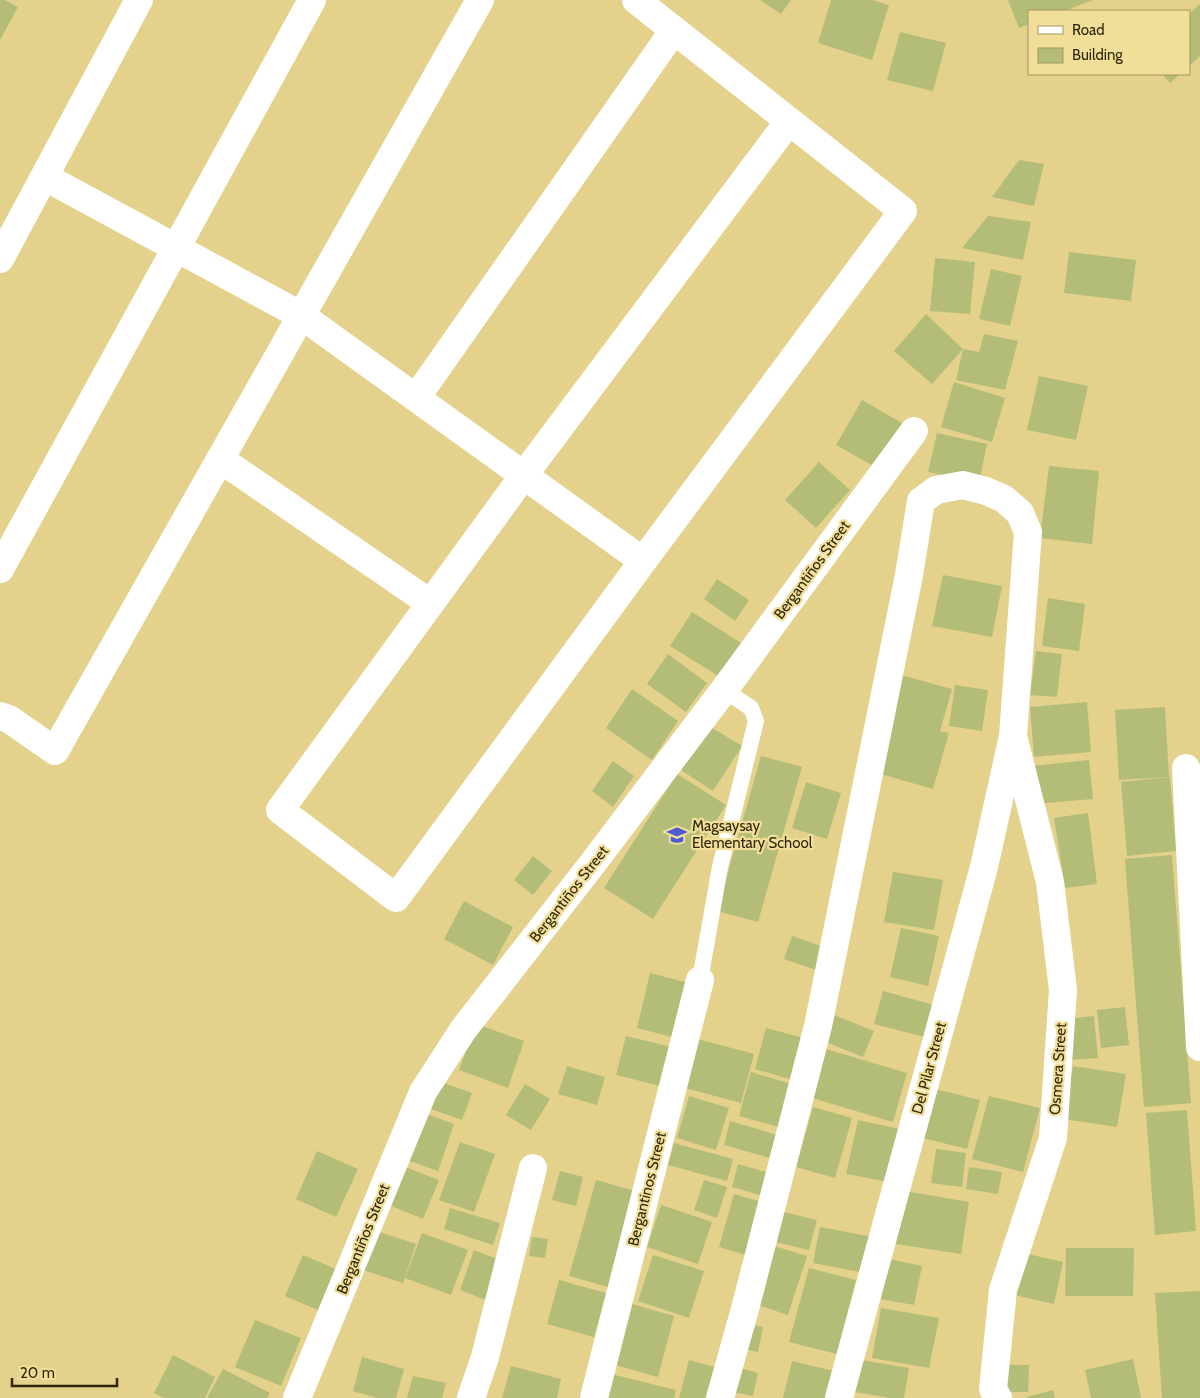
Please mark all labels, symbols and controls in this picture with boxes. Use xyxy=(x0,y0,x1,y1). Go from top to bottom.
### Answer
legend xyxy=(1028,10,1190,75)
text: Road xyxy=(1072,21,1105,39)
text: Building xyxy=(1072,46,1123,64)
street label: Bergantiños Street xyxy=(770,517,854,623)
place label: Magsaysay Elementary School xyxy=(692,817,813,852)
school or university icon: Magsaysay Elementary School xyxy=(666,824,688,846)
street label: Bergantiños Street xyxy=(526,842,612,946)
street label: Del Pilar Street xyxy=(908,1020,950,1116)
street label: Osmera Street xyxy=(1046,1022,1070,1116)
street label: Bergantinos Street xyxy=(624,1130,670,1248)
street label: Bergantiños Street xyxy=(333,1181,393,1297)
scale bar xyxy=(12,1356,118,1388)
text: 20 m xyxy=(20,1364,55,1382)

